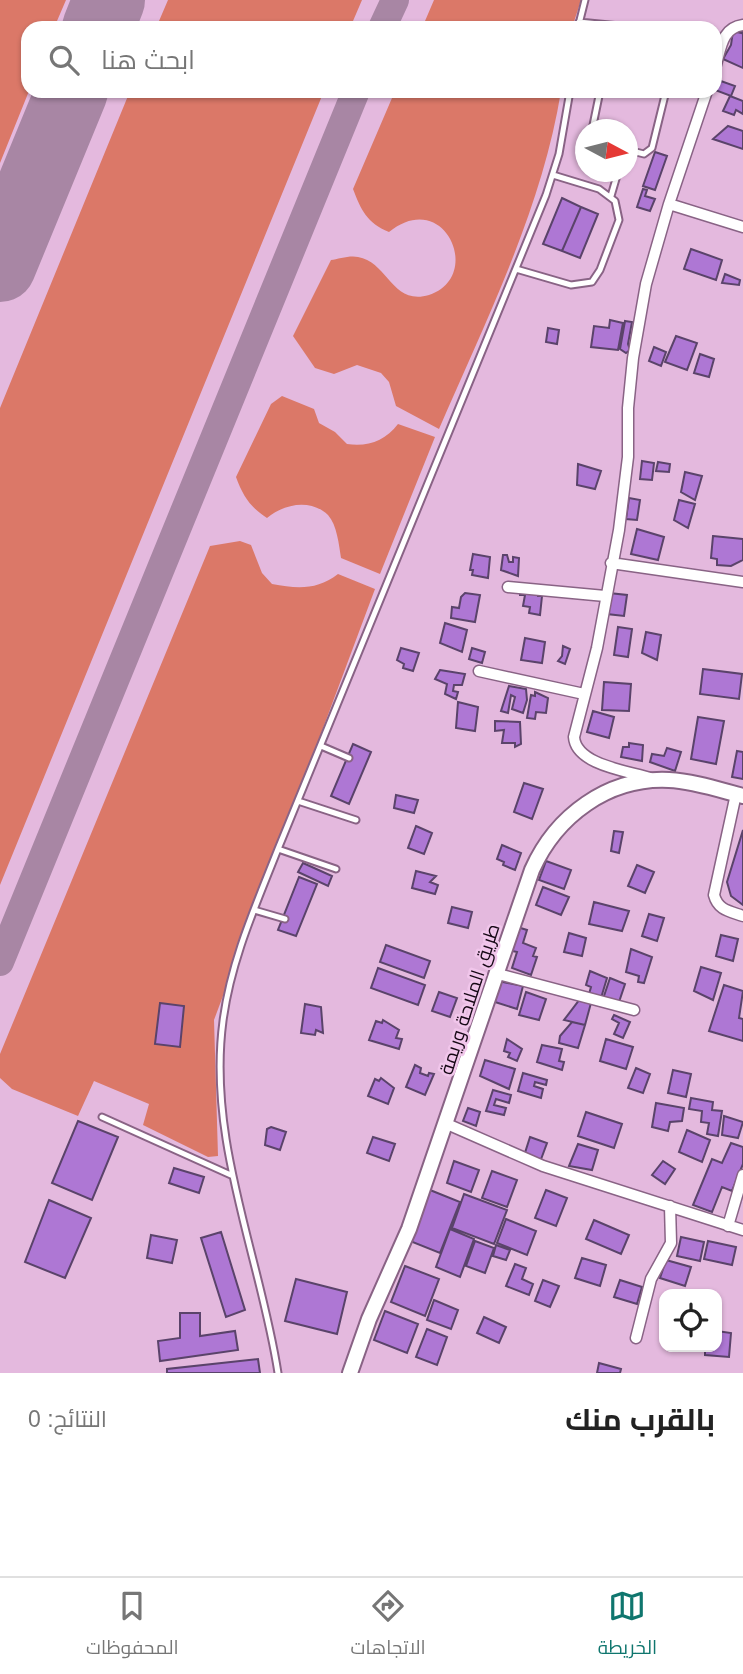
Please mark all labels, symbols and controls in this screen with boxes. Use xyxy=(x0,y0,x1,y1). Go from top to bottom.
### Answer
search box xyxy=(21,21,722,98)
icon: search xyxy=(45,41,83,79)
text: ابحث هنا xyxy=(101,45,195,75)
north arrow xyxy=(575,119,638,182)
street label: طريق الملاحة وريمة xyxy=(435,921,506,1078)
map controls xyxy=(659,1289,722,1352)
button: locate xyxy=(659,1289,722,1352)
text: بالقرب منك xyxy=(565,1403,715,1436)
text: النتائج: 0 xyxy=(28,1406,107,1432)
tab: المحفوظات xyxy=(86,1587,179,1665)
tab: الاتجاهات xyxy=(350,1587,426,1665)
tab: الخريطة xyxy=(598,1587,657,1665)

